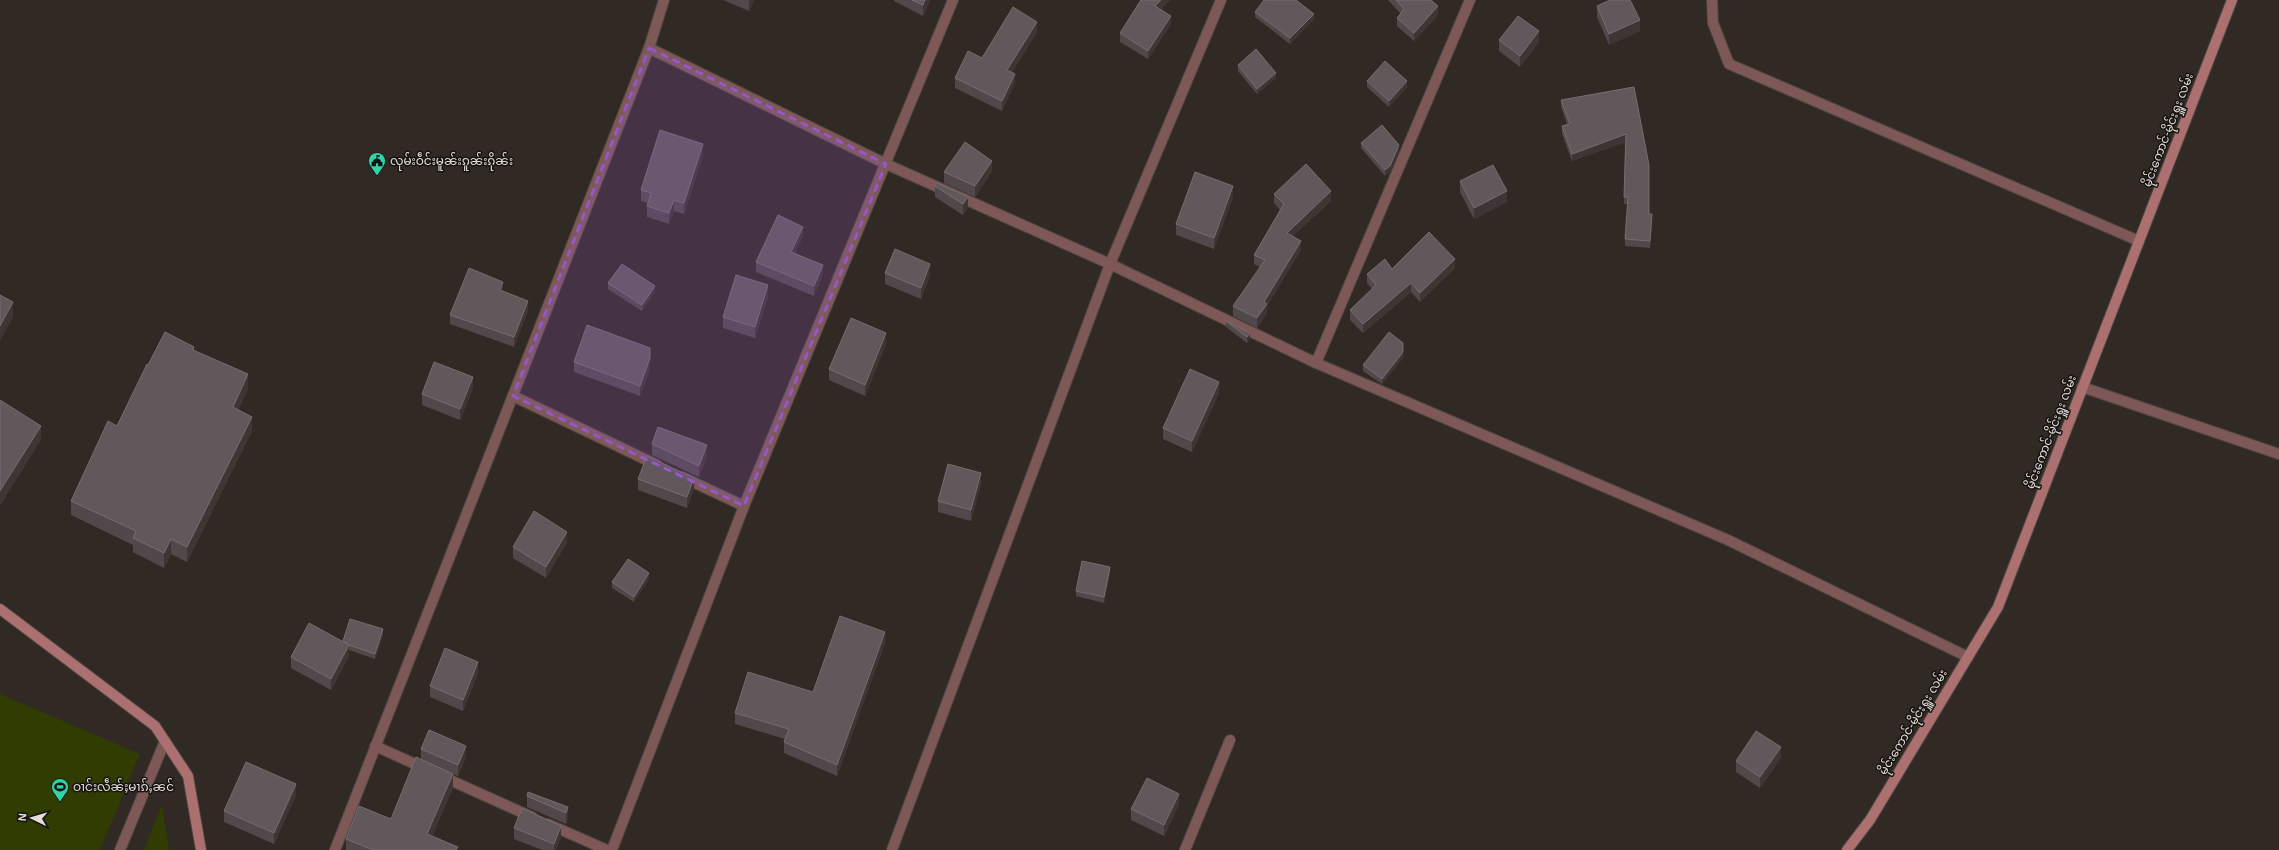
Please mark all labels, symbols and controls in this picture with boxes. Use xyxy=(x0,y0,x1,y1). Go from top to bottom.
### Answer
street label: မိုင်းကောင်-မိုင်းရှူး လမ်း xyxy=(2138,70,2199,190)
public building icon: လုမ်းဝဵင်းမူၼ်းၵူၼ်းၵိုၼ်း xyxy=(367,151,387,176)
place label: လုမ်းဝဵင်းမူၼ်းၵူၼ်းၵိုၼ်း xyxy=(390,152,513,171)
street label: မိုင်းကောင်-မိုင်းရှူး လမ်း xyxy=(2021,372,2082,492)
street label: မိုင်းကောင်-မိုင်းရှူး လမ်း xyxy=(1874,666,1953,779)
sports icon: ဝၢင်းလဵၼ်ႈမၢၵ်ႇၼင် xyxy=(50,777,70,802)
place label: ဝၢင်းလဵၼ်ႈမၢၵ်ႇၼင် xyxy=(73,778,174,794)
north arrow xyxy=(12,798,52,838)
text: N xyxy=(16,813,28,822)

